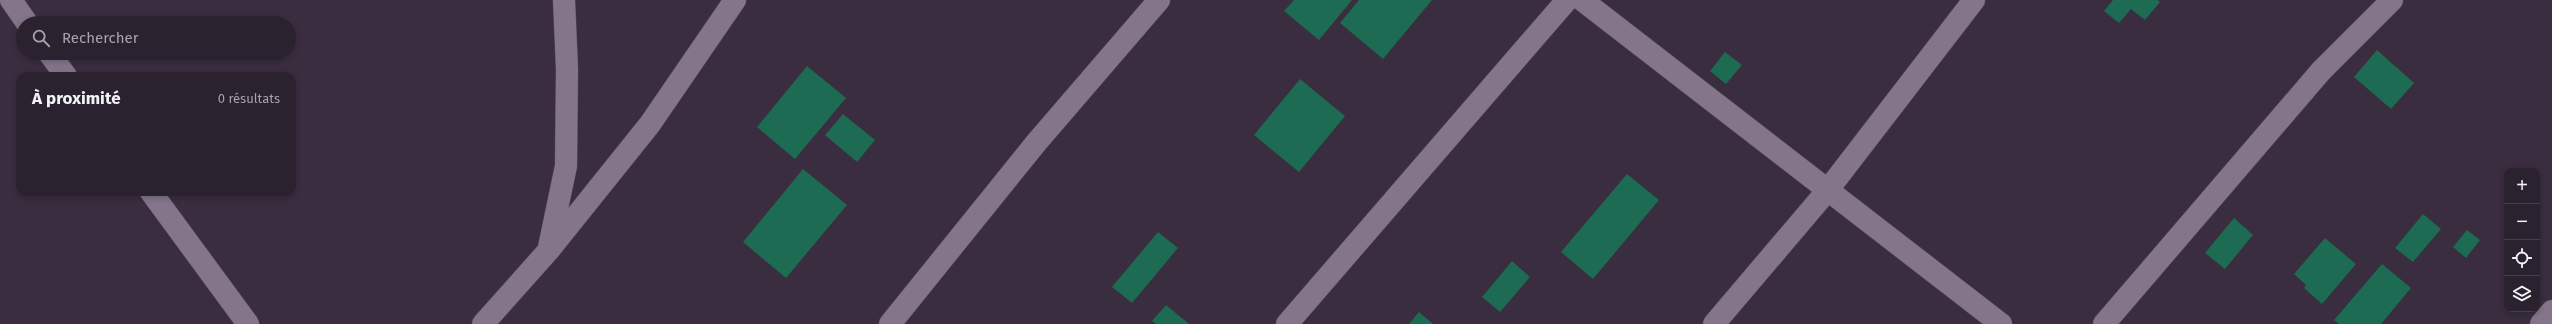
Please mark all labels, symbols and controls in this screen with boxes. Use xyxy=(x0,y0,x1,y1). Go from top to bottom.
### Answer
search box xyxy=(16,16,296,60)
icon: search xyxy=(30,27,52,49)
text: Rechercher xyxy=(62,29,138,47)
text: À proximité xyxy=(32,88,121,109)
text: 0 résultats xyxy=(218,91,280,106)
map controls xyxy=(2504,168,2540,312)
button: + xyxy=(2504,168,2540,204)
button: − xyxy=(2504,204,2540,240)
button: locate xyxy=(2504,240,2540,276)
button: layers xyxy=(2504,276,2540,312)

